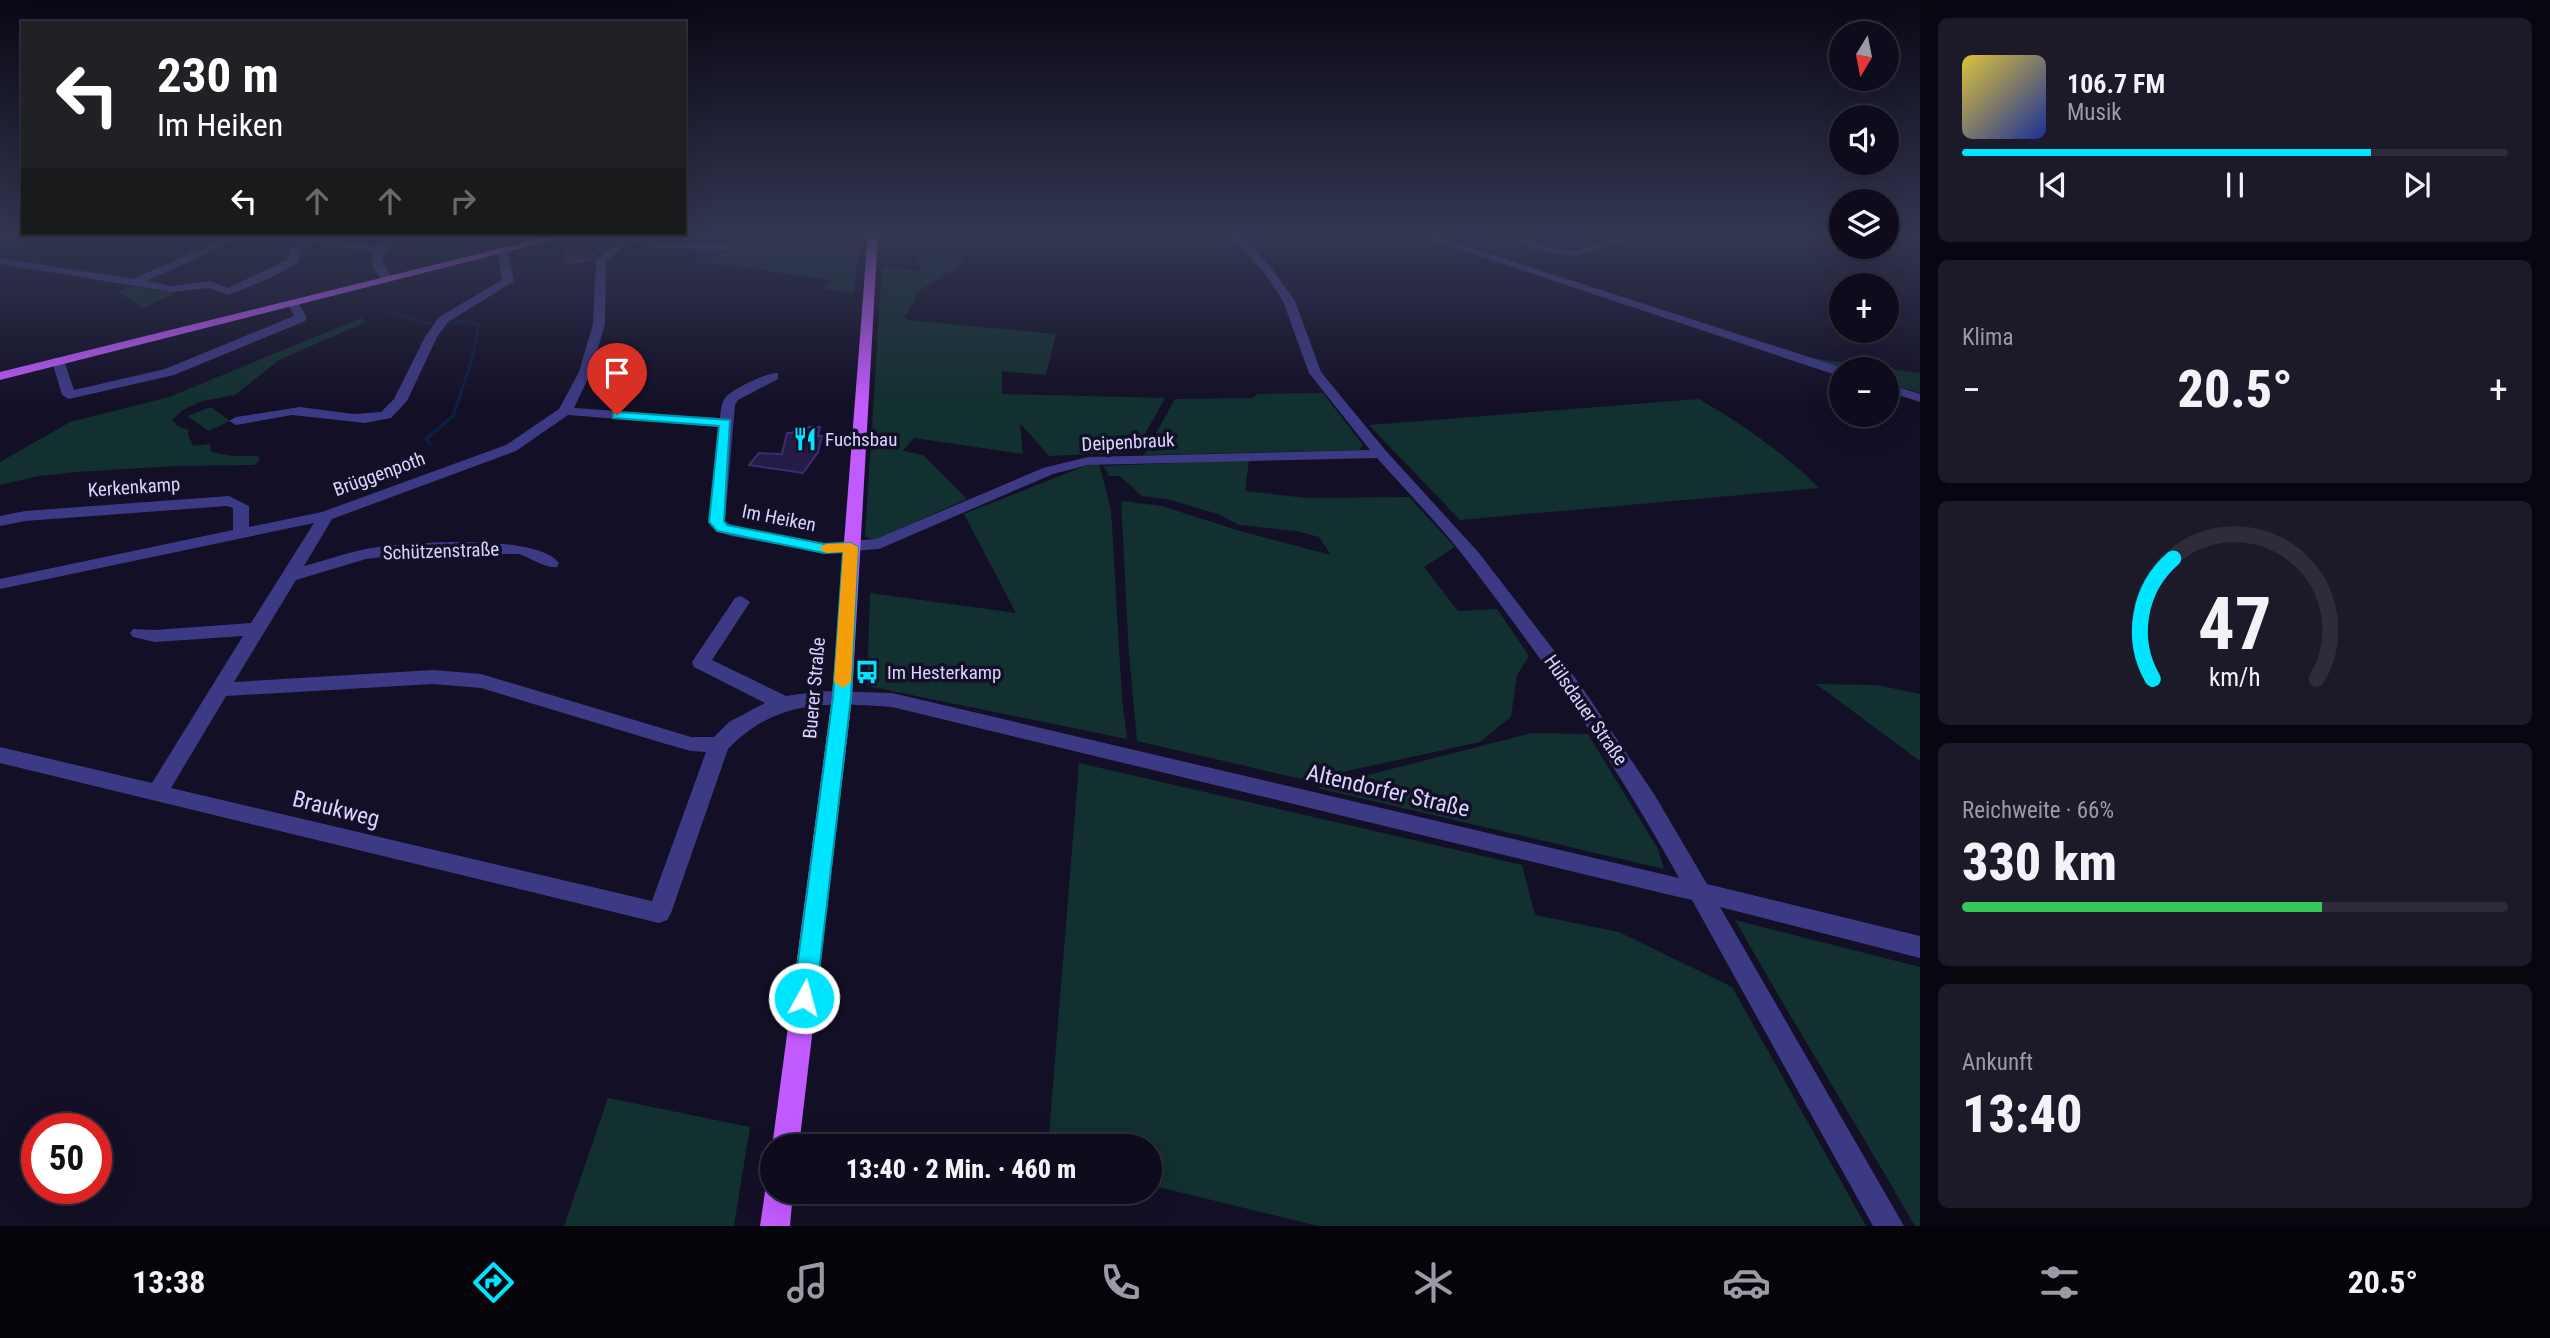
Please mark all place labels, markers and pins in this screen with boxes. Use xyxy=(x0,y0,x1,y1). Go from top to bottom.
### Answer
pin xyxy=(587,343,647,415)
restaurant icon: Fuchsbau xyxy=(791,425,819,453)
place label: Fuchsbau xyxy=(825,428,897,451)
bus stop icon: Im Hesterkamp xyxy=(853,658,881,686)
place label: Im Hesterkamp xyxy=(887,661,1001,684)

